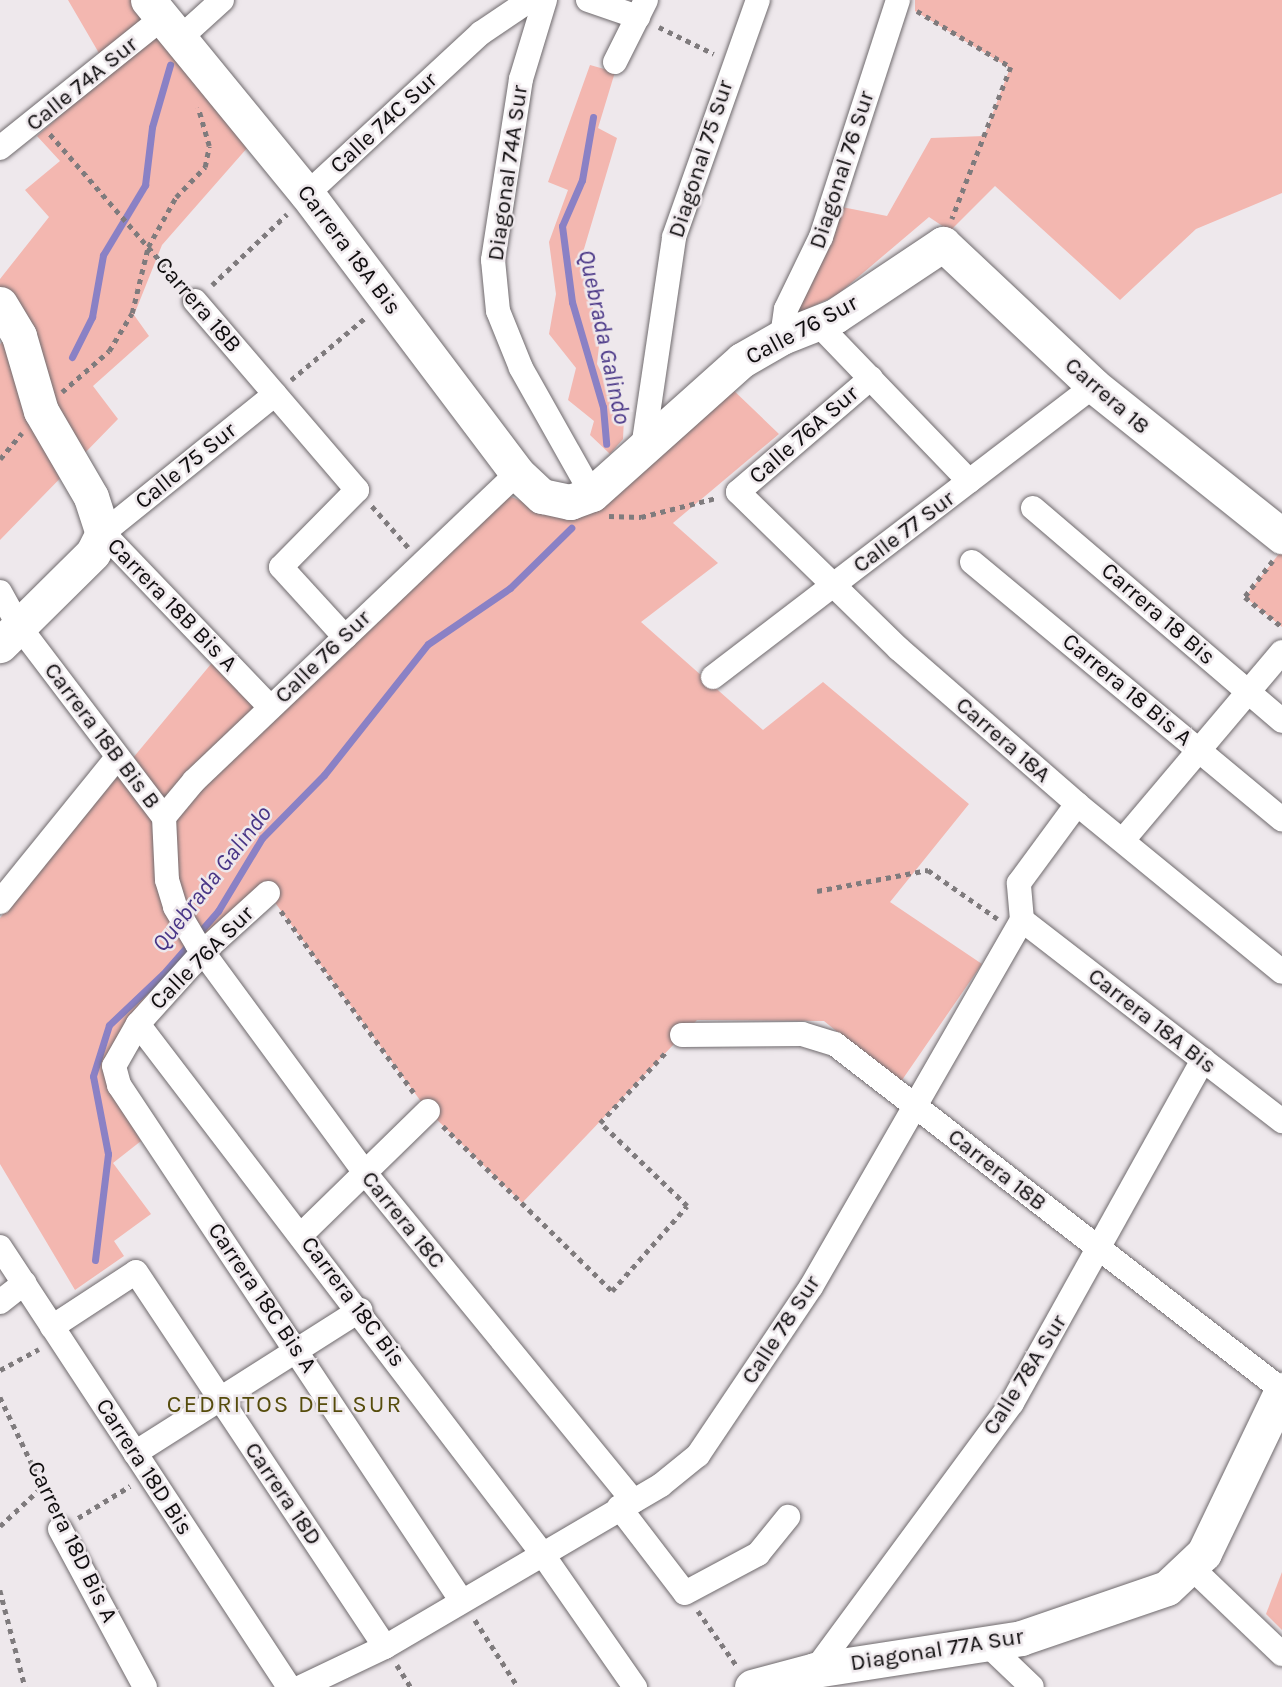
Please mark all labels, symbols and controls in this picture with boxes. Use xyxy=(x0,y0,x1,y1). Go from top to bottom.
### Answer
street label: Calle 74A Sur xyxy=(21,31,143,137)
street label: Calle 74C Sur xyxy=(325,66,443,180)
street label: Diagonal 75 Sur xyxy=(663,77,739,241)
street label: Diagonal 74A Sur xyxy=(482,83,534,263)
street label: Diagonal 76 Sur xyxy=(803,88,881,252)
street label: Carrera 18A Bis xyxy=(291,180,407,320)
water label: Quebrada Galindo xyxy=(571,247,637,427)
street label: Carrera 18B xyxy=(149,252,247,358)
street label: Calle 76 Sur xyxy=(741,289,863,371)
street label: Carrera 18 xyxy=(1059,352,1155,440)
street label: Calle 76A Sur xyxy=(744,380,864,490)
street label: Calle 75 Sur xyxy=(130,417,242,515)
street label: Calle 77 Sur xyxy=(848,485,960,579)
street label: Carrera 18B Bis A xyxy=(101,532,243,678)
street label: Carrera 18 Bis xyxy=(1095,557,1221,671)
street label: Calle 76 Sur xyxy=(269,605,377,709)
street label: Carrera 18 Bis A xyxy=(1057,628,1197,752)
street label: Carrera 18B Bis B xyxy=(38,657,166,815)
street label: Carrera 18A xyxy=(950,691,1056,789)
water label: Quebrada Galindo xyxy=(146,800,278,958)
street label: Calle 76A Sur xyxy=(144,900,260,1016)
street label: Carrera 18A Bis xyxy=(1082,962,1222,1080)
street label: Carrera 18B xyxy=(942,1123,1052,1217)
street label: Carrera 18C xyxy=(355,1166,451,1274)
street label: Carrera 18C Bis A xyxy=(202,1218,322,1378)
street label: Carrera 18C Bis xyxy=(295,1231,411,1373)
street label: Calle 78 Sur xyxy=(736,1271,826,1389)
street label: Calle 78A Sur xyxy=(977,1310,1073,1440)
district label: CEDRITOS DEL SUR xyxy=(169,1391,401,1419)
street label: Carrera 18D Bis xyxy=(90,1394,198,1540)
street label: Carrera 18D xyxy=(238,1437,328,1551)
street label: Carrera 18D Bis A xyxy=(21,1457,123,1627)
street label: Diagonal 77A Sur xyxy=(848,1623,1026,1677)

